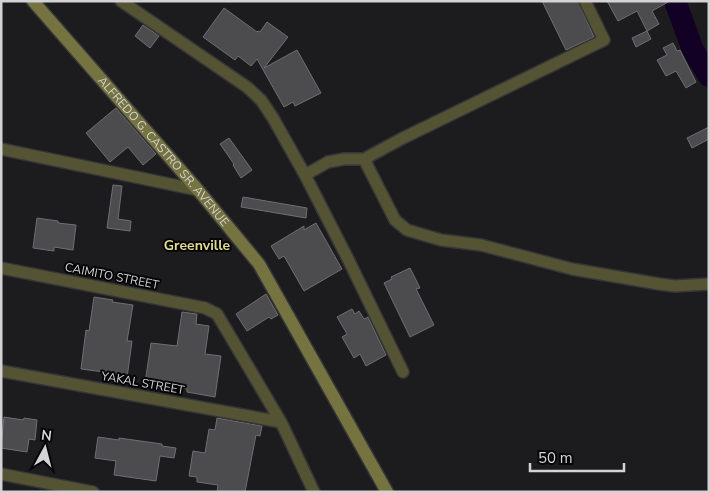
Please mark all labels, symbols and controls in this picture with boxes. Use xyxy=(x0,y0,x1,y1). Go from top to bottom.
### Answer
street label: ALFREDO G. CASTRO SR. AVENUE xyxy=(94,73,233,230)
district label: Greenville xyxy=(164,236,231,255)
street label: CAIMITO STREET xyxy=(64,259,161,293)
street label: YAKAL STREET xyxy=(99,368,187,398)
north arrow xyxy=(20,423,70,473)
text: N xyxy=(40,426,53,446)
scale bar xyxy=(530,440,624,472)
text: 50 m xyxy=(538,448,573,468)

